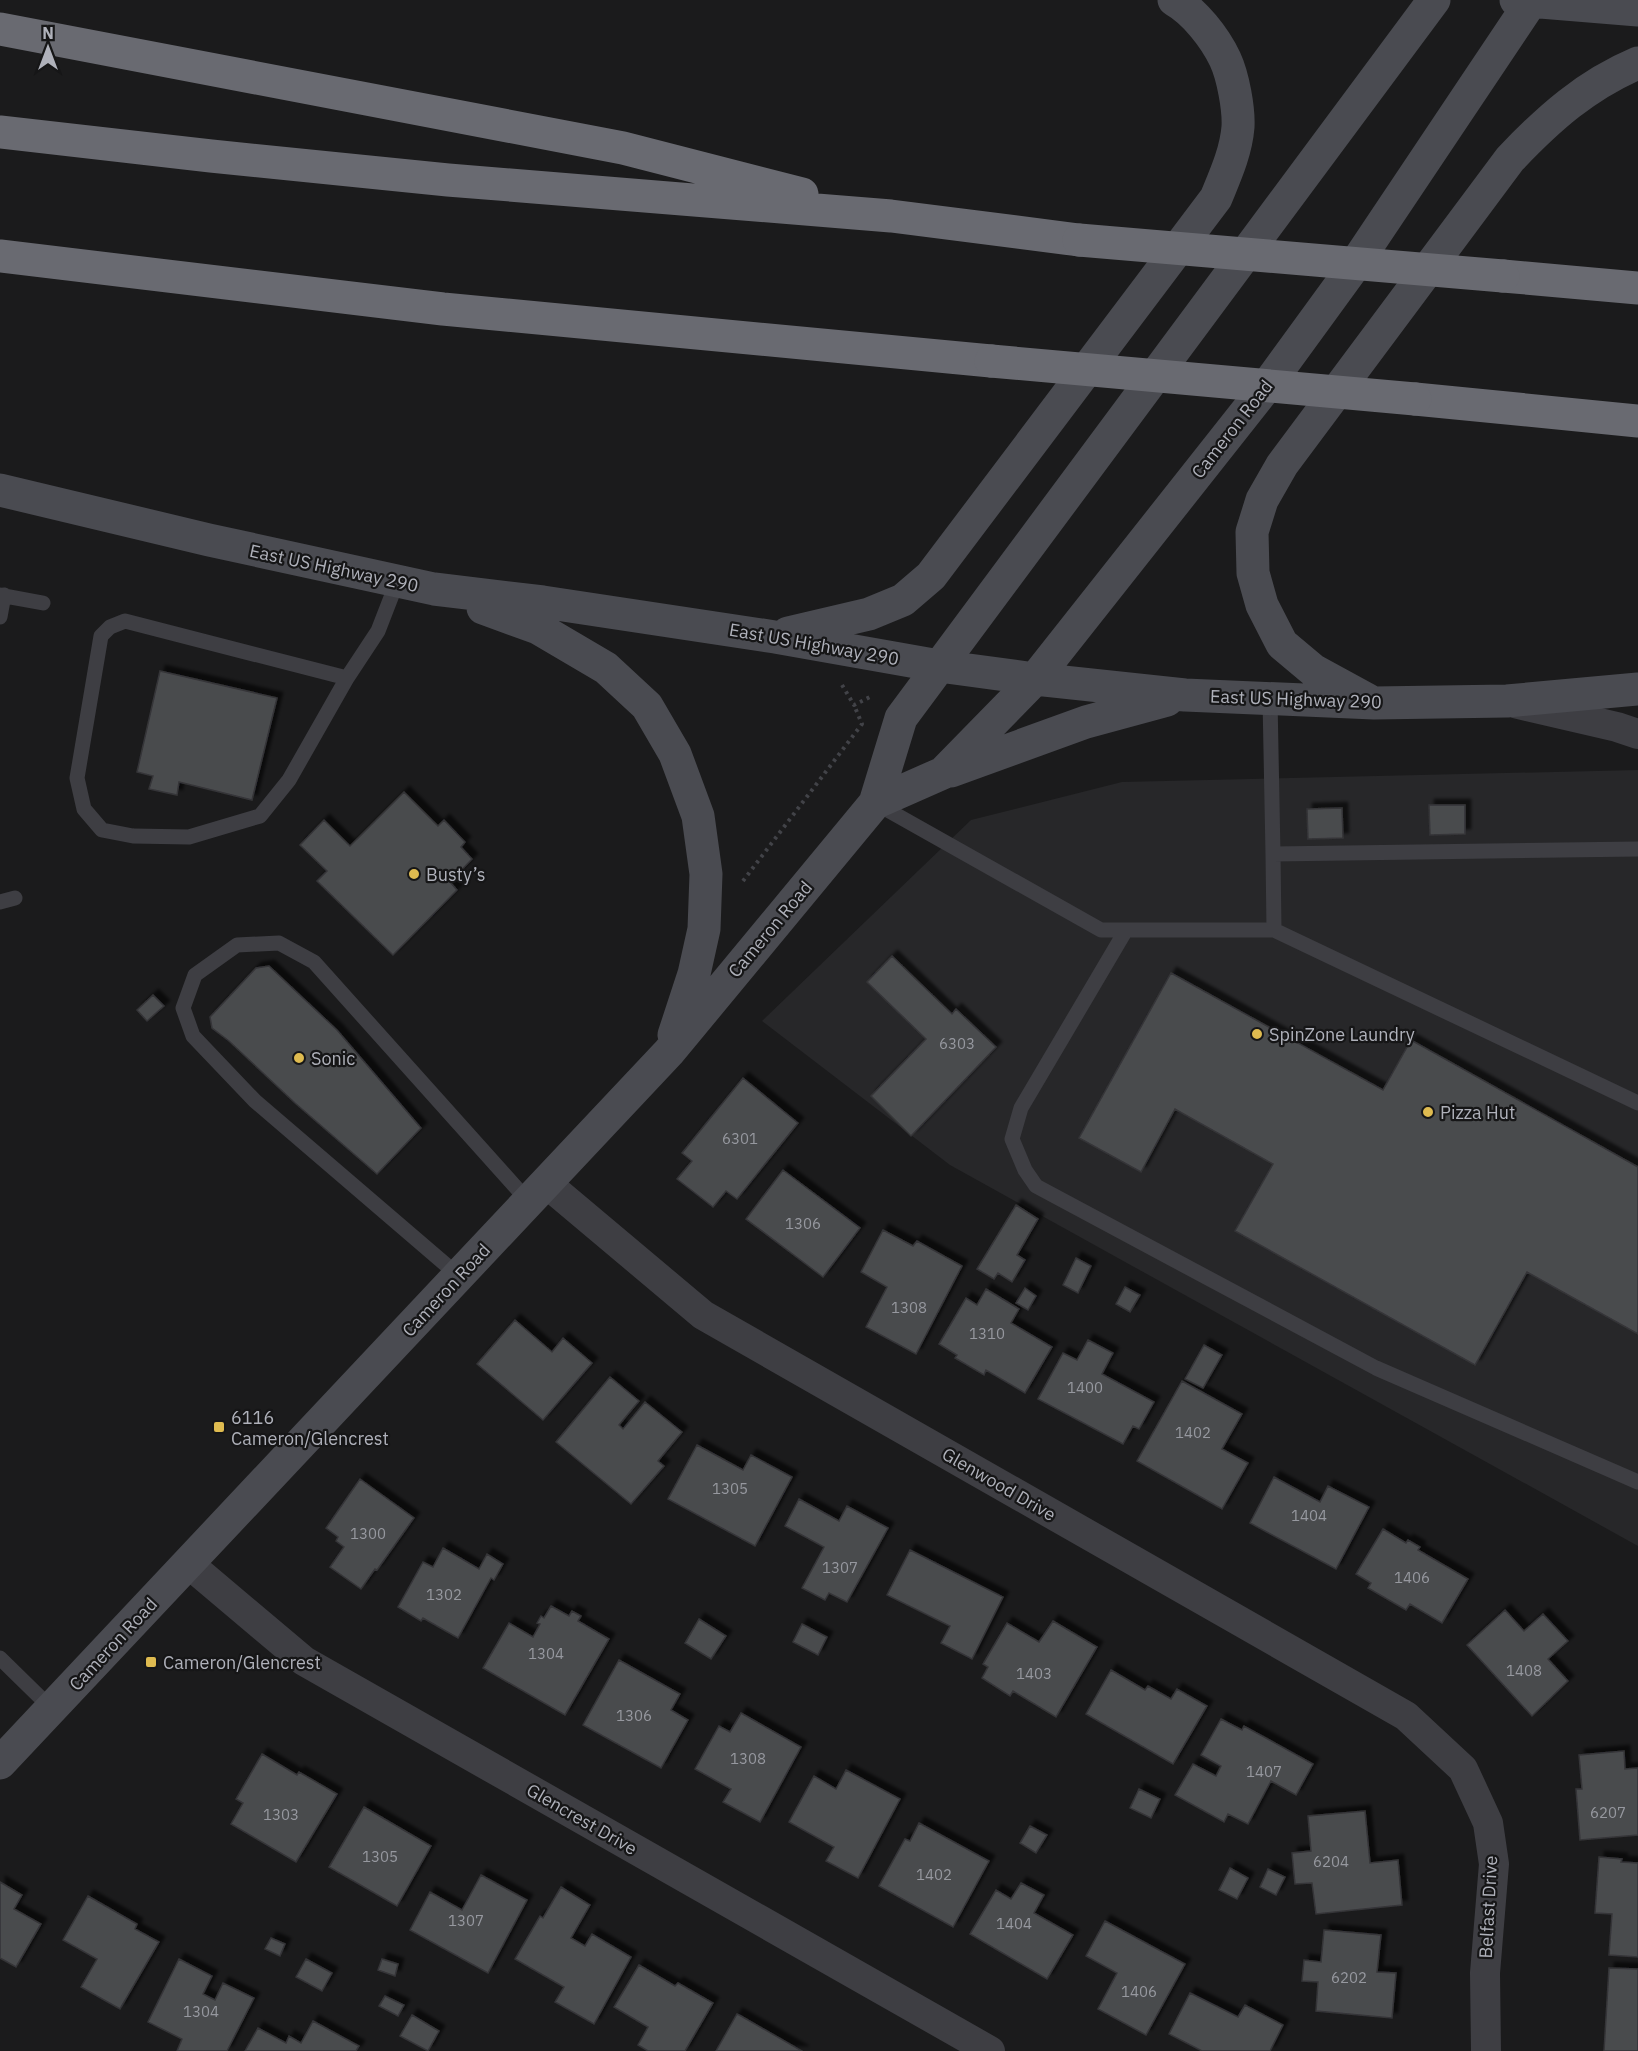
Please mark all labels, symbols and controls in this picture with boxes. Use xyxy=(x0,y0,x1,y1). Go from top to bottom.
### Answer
north arrow xyxy=(18,18,78,78)
text: N xyxy=(42,23,54,43)
street label: Cameron Road xyxy=(1186,375,1278,483)
street label: East US Highway 290 xyxy=(248,539,420,597)
street label: East US Highway 290 xyxy=(727,618,901,670)
street label: East US Highway 290 xyxy=(1210,685,1382,713)
place label: Busty’s xyxy=(426,863,485,886)
marker: Busty’s xyxy=(407,867,421,881)
street label: Cameron Road xyxy=(723,876,817,982)
place label: SpinZone Laundry xyxy=(1269,1023,1415,1046)
marker: SpinZone Laundry xyxy=(1250,1027,1264,1041)
house number: 6303 xyxy=(939,1034,975,1053)
place label: Sonic xyxy=(311,1047,355,1070)
marker: Sonic xyxy=(292,1051,306,1065)
place label: Pizza Hut xyxy=(1440,1101,1515,1124)
marker: Pizza Hut xyxy=(1421,1105,1435,1119)
house number: 6301 xyxy=(722,1129,758,1148)
house number: 1306 xyxy=(785,1214,821,1233)
street label: Cameron Road xyxy=(397,1239,495,1341)
house number: 1308 xyxy=(891,1298,927,1317)
house number: 1310 xyxy=(969,1324,1005,1343)
house number: 1400 xyxy=(1067,1378,1103,1397)
place label: 6116 Cameron/Glencrest xyxy=(231,1406,389,1450)
marker: 6116 Cameron/Glencrest xyxy=(212,1420,226,1434)
house number: 1402 xyxy=(1175,1423,1211,1442)
street label: Glenwood Drive xyxy=(938,1442,1060,1526)
house number: 1305 xyxy=(712,1479,748,1498)
house number: 1404 xyxy=(1291,1506,1327,1525)
house number: 1300 xyxy=(350,1524,386,1543)
house number: 1307 xyxy=(822,1558,858,1577)
house number: 1406 xyxy=(1394,1568,1430,1587)
house number: 1302 xyxy=(426,1585,462,1604)
street label: Cameron Road xyxy=(64,1593,162,1695)
house number: 1304 xyxy=(528,1644,564,1663)
place label: Cameron/Glencrest xyxy=(163,1651,321,1674)
marker: Cameron/Glencrest xyxy=(144,1655,158,1669)
house number: 1408 xyxy=(1506,1661,1542,1680)
house number: 1403 xyxy=(1016,1664,1052,1683)
house number: 1306 xyxy=(616,1706,652,1725)
house number: 1308 xyxy=(730,1749,766,1768)
house number: 1407 xyxy=(1246,1762,1282,1781)
street label: Glencrest Drive xyxy=(523,1778,642,1860)
house number: 6207 xyxy=(1590,1803,1626,1822)
house number: 1303 xyxy=(263,1805,299,1824)
house number: 1305 xyxy=(362,1847,398,1866)
house number: 6204 xyxy=(1313,1852,1349,1871)
street label: Belfast Drive xyxy=(1474,1855,1502,1959)
house number: 1402 xyxy=(916,1865,952,1884)
house number: 1307 xyxy=(448,1911,484,1930)
house number: 1404 xyxy=(996,1914,1032,1933)
house number: 6202 xyxy=(1331,1968,1367,1987)
house number: 1406 xyxy=(1121,1982,1157,2001)
house number: 1304 xyxy=(183,2002,219,2021)

